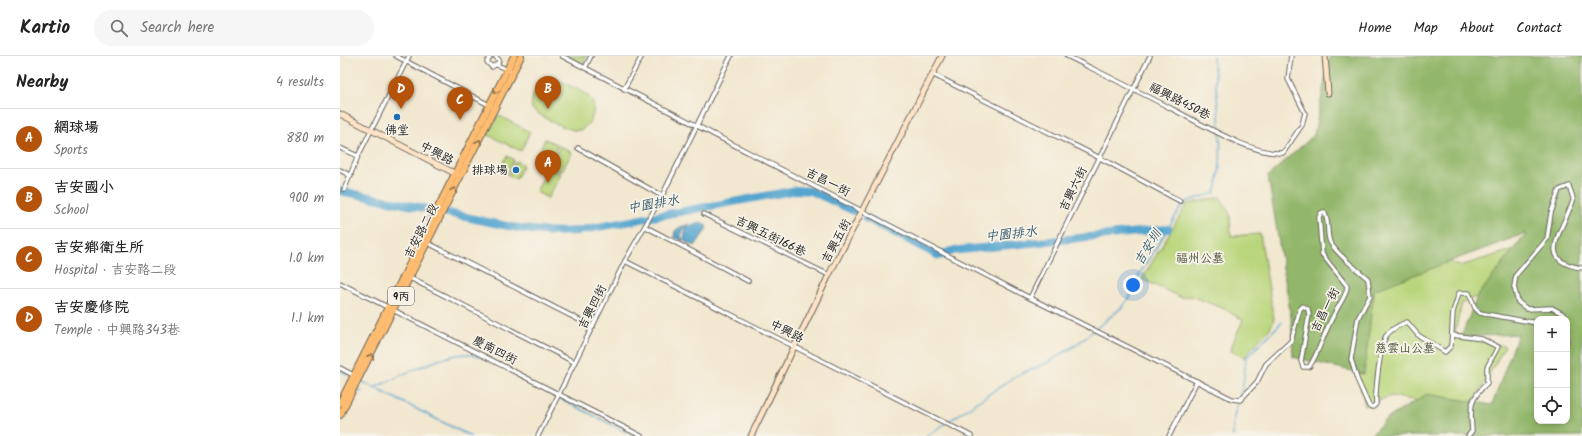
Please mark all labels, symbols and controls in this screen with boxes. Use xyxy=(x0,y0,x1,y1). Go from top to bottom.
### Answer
search box xyxy=(94,10,374,46)
text: Kartio xyxy=(20,13,70,43)
text: Search here xyxy=(140,16,214,40)
icon: search xyxy=(108,17,130,39)
text: Home xyxy=(1358,17,1392,39)
text: Map xyxy=(1414,17,1438,39)
text: About xyxy=(1460,17,1494,39)
text: Contact xyxy=(1516,17,1562,39)
text: Nearby xyxy=(16,69,68,96)
text: 4 results xyxy=(276,72,324,93)
pin: D xyxy=(388,76,414,109)
pin: B xyxy=(535,76,561,109)
street label: 福興路450巷 xyxy=(1146,78,1214,125)
pin: C xyxy=(447,87,473,120)
one-way arrow xyxy=(493,87,501,94)
marker: 佛堂 xyxy=(392,112,402,122)
text: 網球場 xyxy=(54,116,99,140)
place label: 佛堂 xyxy=(385,121,409,140)
text: A xyxy=(25,128,33,149)
text: 880 m xyxy=(286,128,324,149)
street label: 中興路 xyxy=(416,137,457,170)
one-way arrow xyxy=(474,138,481,146)
text: Sports xyxy=(54,140,88,161)
pin: A xyxy=(535,150,561,183)
place label: 排球場 xyxy=(472,161,508,180)
street label: 吉昌一街 xyxy=(802,163,853,202)
street label: 吉興六街 xyxy=(1054,163,1093,215)
marker: 排球場 xyxy=(511,165,521,175)
text: 吉安國小 xyxy=(54,176,114,200)
one-way arrow xyxy=(450,187,457,194)
text: B xyxy=(25,188,33,209)
text: 900 m xyxy=(289,188,324,209)
water label: 中園排水 xyxy=(626,189,682,219)
text: School xyxy=(54,200,89,221)
street label: 吉安路二段 xyxy=(399,200,444,262)
street label: 吉興五街166巷 xyxy=(732,211,810,262)
street label: 吉興五街 xyxy=(817,216,856,267)
water label: 中園排水 xyxy=(984,221,1039,248)
water label: 吉安圳 xyxy=(1129,224,1168,270)
text: 吉安鄉衛生所 xyxy=(54,236,144,260)
text: C xyxy=(25,248,33,269)
text: 1.0 km xyxy=(289,248,324,269)
park label: 福州公墓 xyxy=(1176,249,1224,268)
text: Hospital · 吉安路二段 xyxy=(54,260,176,281)
your location xyxy=(1123,275,1143,295)
street label: 吉興四街 xyxy=(573,282,612,333)
street label: 吉昌一街 xyxy=(1306,285,1345,336)
road number: 9丙 xyxy=(388,287,414,305)
text: 吉安慶修院 xyxy=(54,296,129,320)
text: D xyxy=(25,308,33,329)
text: 1.1 km xyxy=(291,308,324,329)
street label: 中興路 xyxy=(766,315,807,348)
map controls xyxy=(1534,316,1570,424)
button: + xyxy=(1534,316,1570,352)
text: Temple · 中興路343巷 xyxy=(54,320,180,341)
street label: 慶南四街 xyxy=(469,331,520,370)
park label: 慈雲山公墓 xyxy=(1375,339,1435,358)
button: − xyxy=(1534,352,1570,388)
one-way arrow xyxy=(366,353,373,360)
button: locate xyxy=(1534,388,1570,424)

